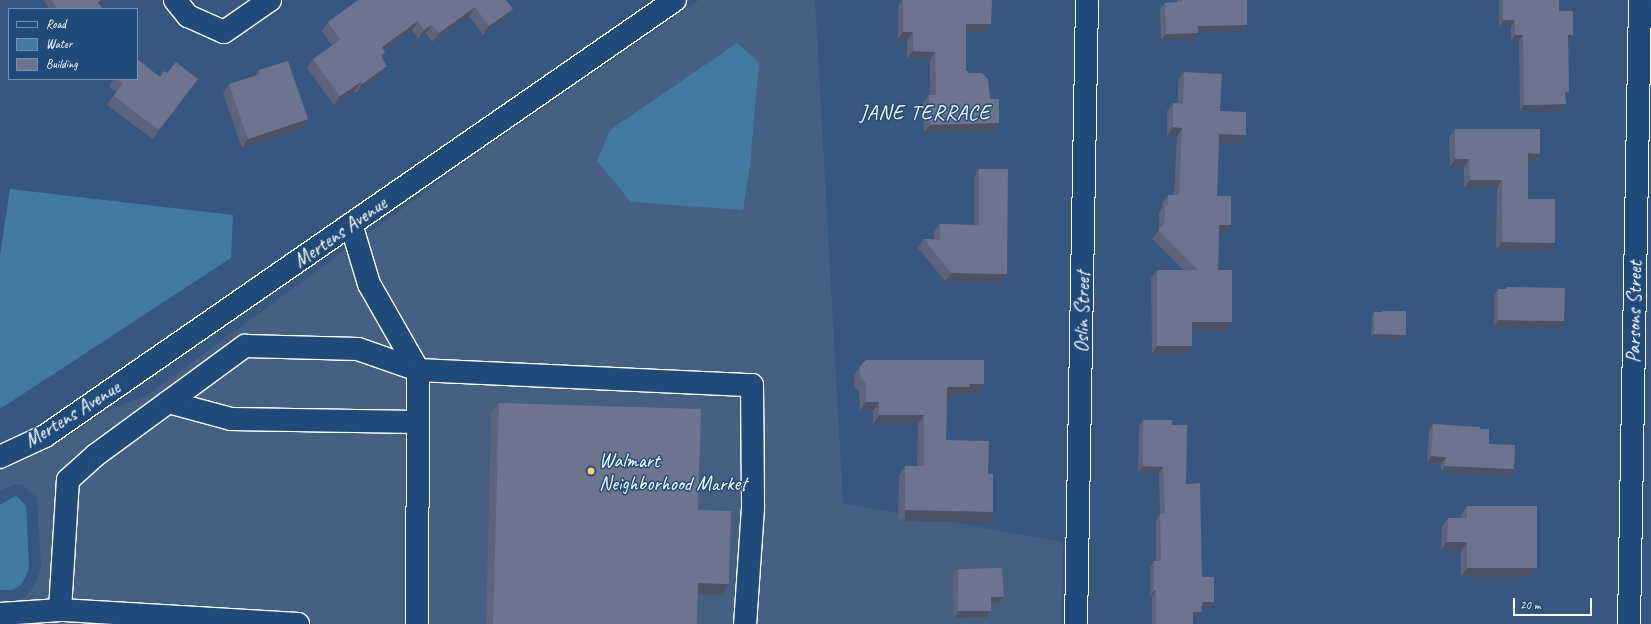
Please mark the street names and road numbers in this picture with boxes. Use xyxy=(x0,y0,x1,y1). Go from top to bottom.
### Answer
street label: Mertens Avenue xyxy=(289,191,391,273)
street label: Parsons Street xyxy=(1621,261,1647,363)
street label: Oslin Street xyxy=(1069,271,1095,353)
street label: Mertens Avenue xyxy=(20,375,124,453)

